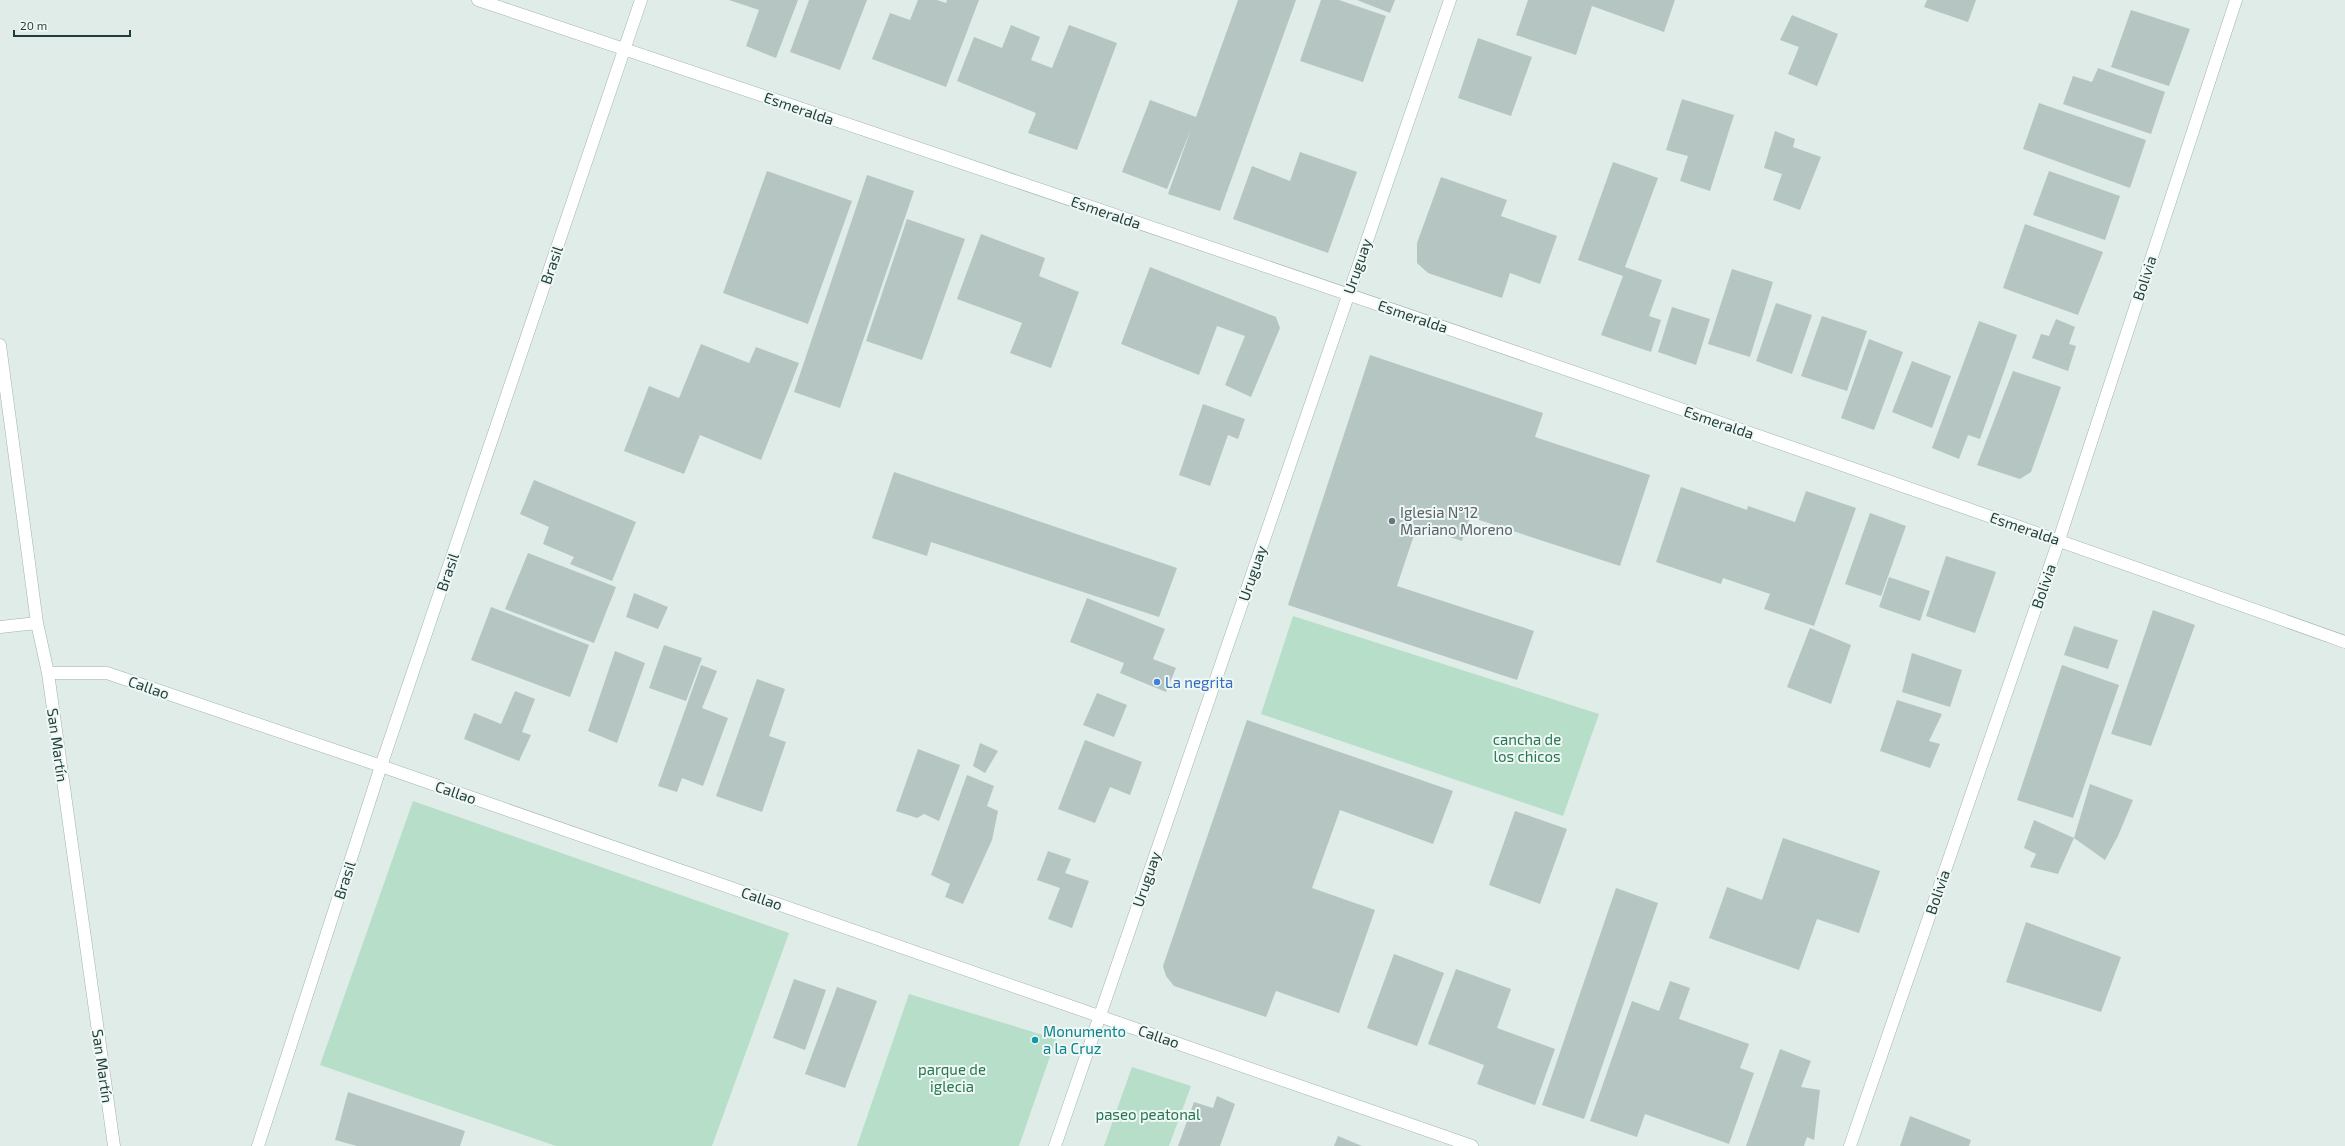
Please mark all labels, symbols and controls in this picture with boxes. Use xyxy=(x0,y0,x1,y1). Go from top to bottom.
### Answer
scale bar xyxy=(14,12,130,38)
text: 20 m xyxy=(20,18,47,32)
street label: Esmeralda xyxy=(762,88,836,128)
street label: Esmeralda xyxy=(1069,192,1143,232)
street label: Uruguay xyxy=(1339,236,1375,296)
street label: Brasil xyxy=(536,243,566,287)
street label: Bolivia xyxy=(2128,253,2160,303)
street label: Esmeralda xyxy=(1376,296,1450,336)
street label: Esmeralda xyxy=(1682,402,1756,442)
place label: Iglesia N°12 Mariano Moreno xyxy=(1400,503,1513,538)
street label: Esmeralda xyxy=(1988,508,2062,548)
marker: Iglesia N°12 Mariano Moreno xyxy=(1387,516,1397,526)
street label: Uruguay xyxy=(1234,543,1270,603)
street label: Brasil xyxy=(432,550,462,594)
street label: Bolivia xyxy=(2027,561,2059,611)
street label: Callao xyxy=(126,672,172,702)
place label: La negrita xyxy=(1165,673,1233,691)
marker: La negrita xyxy=(1152,677,1162,687)
street label: San Martín xyxy=(44,707,72,783)
park label: cancha de los chicos xyxy=(1493,730,1561,765)
street label: Callao xyxy=(433,777,479,807)
street label: Uruguay xyxy=(1128,849,1164,909)
street label: Brasil xyxy=(329,858,359,901)
street label: Bolivia xyxy=(1921,867,1953,917)
street label: Callao xyxy=(739,883,785,913)
street label: Callao xyxy=(1136,1021,1182,1051)
place label: Monumento a la Cruz xyxy=(1043,1022,1126,1057)
street label: San Martín xyxy=(89,1028,117,1104)
marker: Monumento a la Cruz xyxy=(1030,1035,1040,1045)
park label: parque de iglecia xyxy=(918,1060,986,1095)
park label: paseo peatonal xyxy=(1095,1105,1201,1123)

